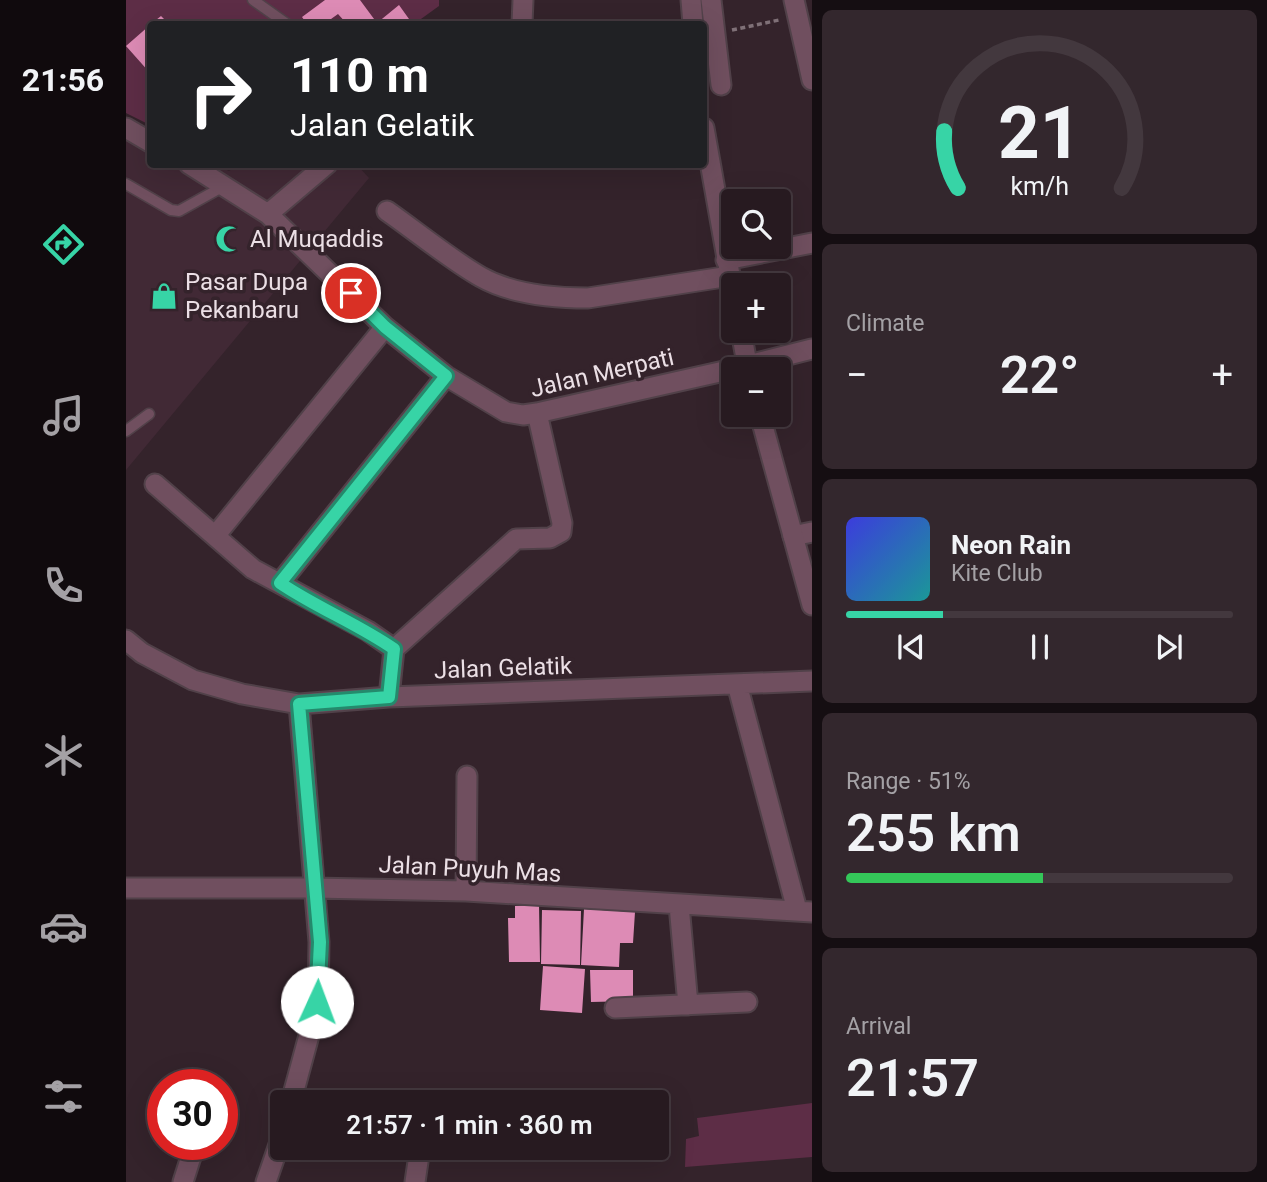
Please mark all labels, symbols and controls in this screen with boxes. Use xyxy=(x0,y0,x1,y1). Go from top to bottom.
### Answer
text: 110 m xyxy=(290,47,429,104)
icon: right xyxy=(175,49,266,140)
text: 21:56 xyxy=(22,61,104,99)
text: 21 xyxy=(998,91,1081,177)
text: Jalan Gelatik xyxy=(290,106,474,144)
text: km/h xyxy=(1010,172,1069,201)
map controls xyxy=(721,189,791,427)
button: search xyxy=(721,189,791,259)
icon: directions xyxy=(39,220,88,269)
mosque icon: Al Muqaddis xyxy=(214,224,244,254)
place label: Al Muqaddis xyxy=(250,225,384,253)
pin xyxy=(321,263,381,323)
place label: Pasar Dupa Pekanbaru xyxy=(185,268,308,324)
button: + xyxy=(721,273,791,343)
icon: arrive xyxy=(332,274,370,312)
shop icon: Pasar Dupa Pekanbaru xyxy=(149,281,179,311)
text: Climate xyxy=(846,310,925,337)
street label: Jalan Merpati xyxy=(528,343,676,403)
text: 22° xyxy=(1000,345,1079,406)
text: − xyxy=(846,353,868,397)
text: + xyxy=(1211,353,1233,397)
button: − xyxy=(721,357,791,427)
icon: music xyxy=(39,391,88,440)
text: Neon Rain xyxy=(951,530,1071,560)
text: Kite Club xyxy=(951,560,1043,587)
icon: phone xyxy=(39,561,88,610)
icon: previous xyxy=(892,628,930,666)
icon: pause xyxy=(1021,628,1059,666)
icon: next xyxy=(1150,628,1188,666)
street label: Jalan Gelatik xyxy=(433,652,573,684)
icon: climate xyxy=(39,731,88,780)
text: Range · 51% xyxy=(846,768,971,795)
text: 255 km xyxy=(846,803,1021,864)
street label: Jalan Puyuh Mas xyxy=(378,850,562,888)
icon: car xyxy=(39,902,88,951)
position arrow xyxy=(280,965,354,1039)
text: Arrival xyxy=(846,1013,911,1040)
text: 21:57 xyxy=(846,1048,979,1109)
speed limit sign: 30 xyxy=(147,1069,238,1160)
icon: filters xyxy=(39,1072,88,1121)
text: 21:57 · 1 min · 360 m xyxy=(346,1110,593,1140)

